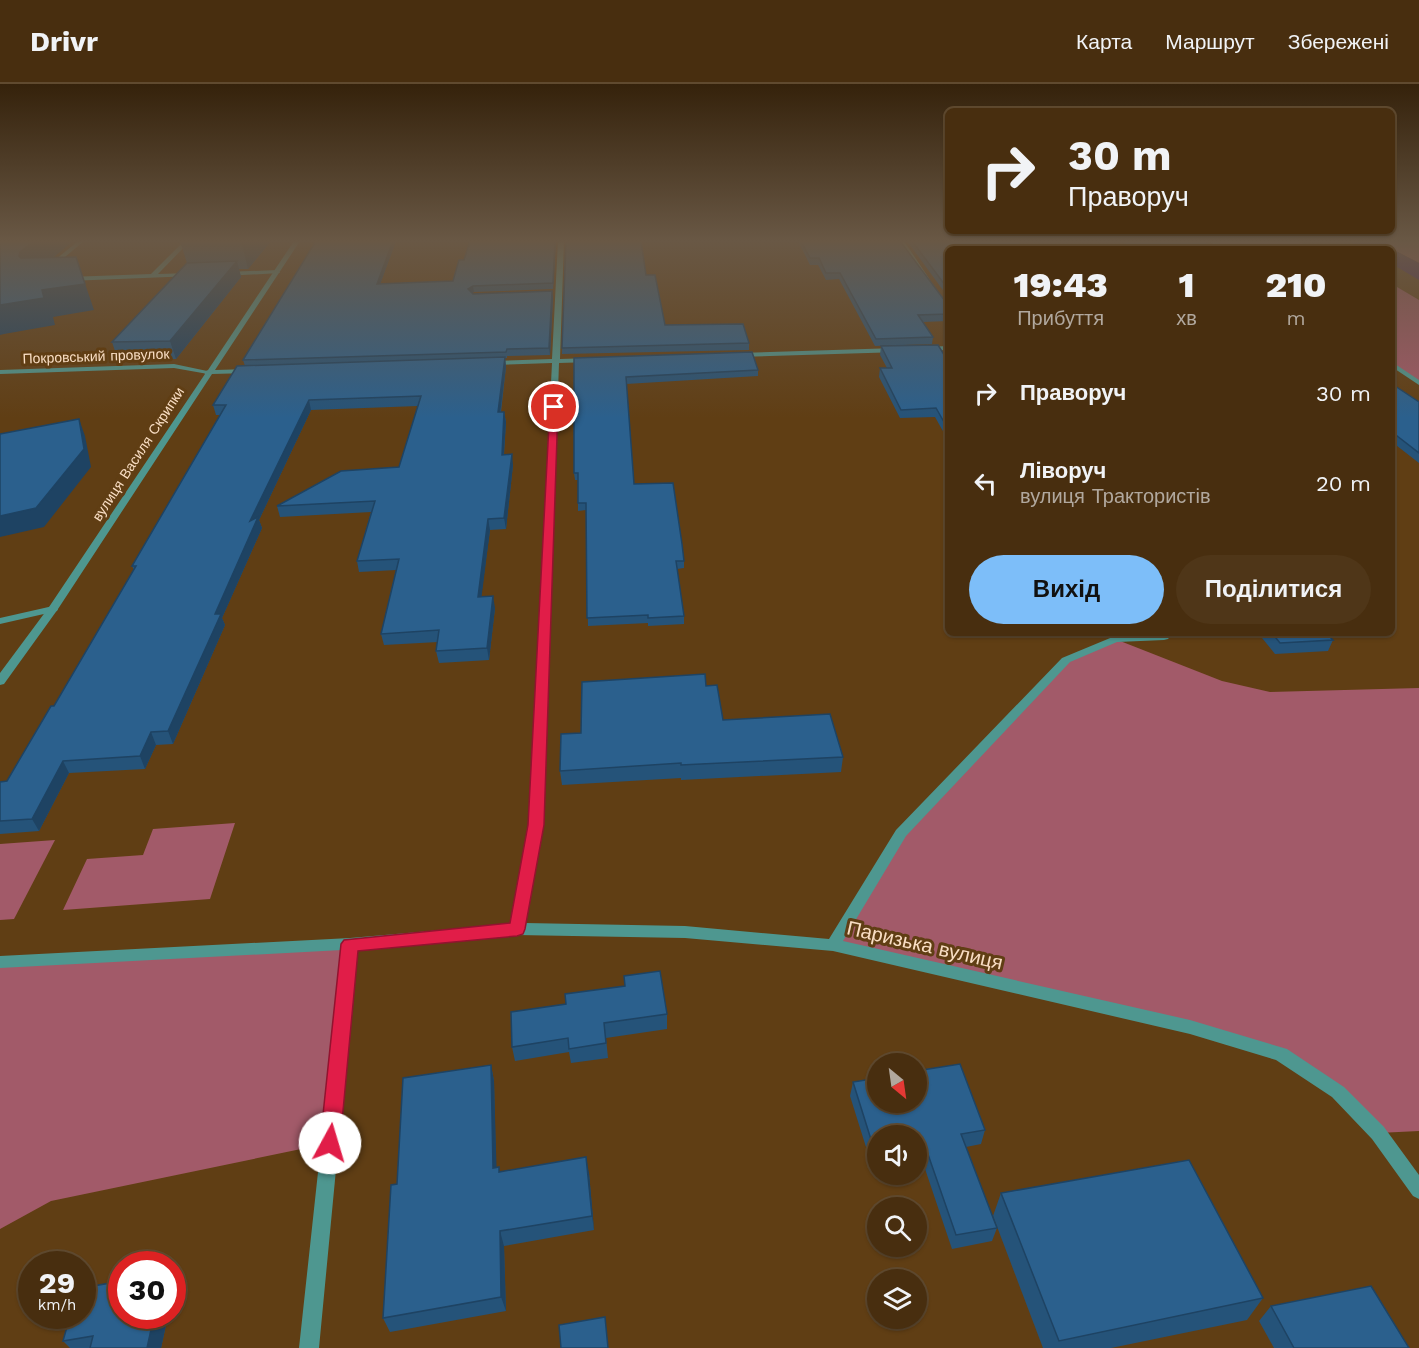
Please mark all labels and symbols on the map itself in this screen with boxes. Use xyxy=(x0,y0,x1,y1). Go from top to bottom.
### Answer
street label: Покровський провулок xyxy=(22,345,171,367)
pin xyxy=(528,381,579,432)
street label: вулиця Василя Скрипки xyxy=(89,384,187,524)
street label: Паризька вулиця xyxy=(845,915,1005,975)
north arrow xyxy=(867,1053,927,1113)
position arrow xyxy=(298,1111,362,1175)
speed limit sign: 30 xyxy=(108,1251,186,1329)

